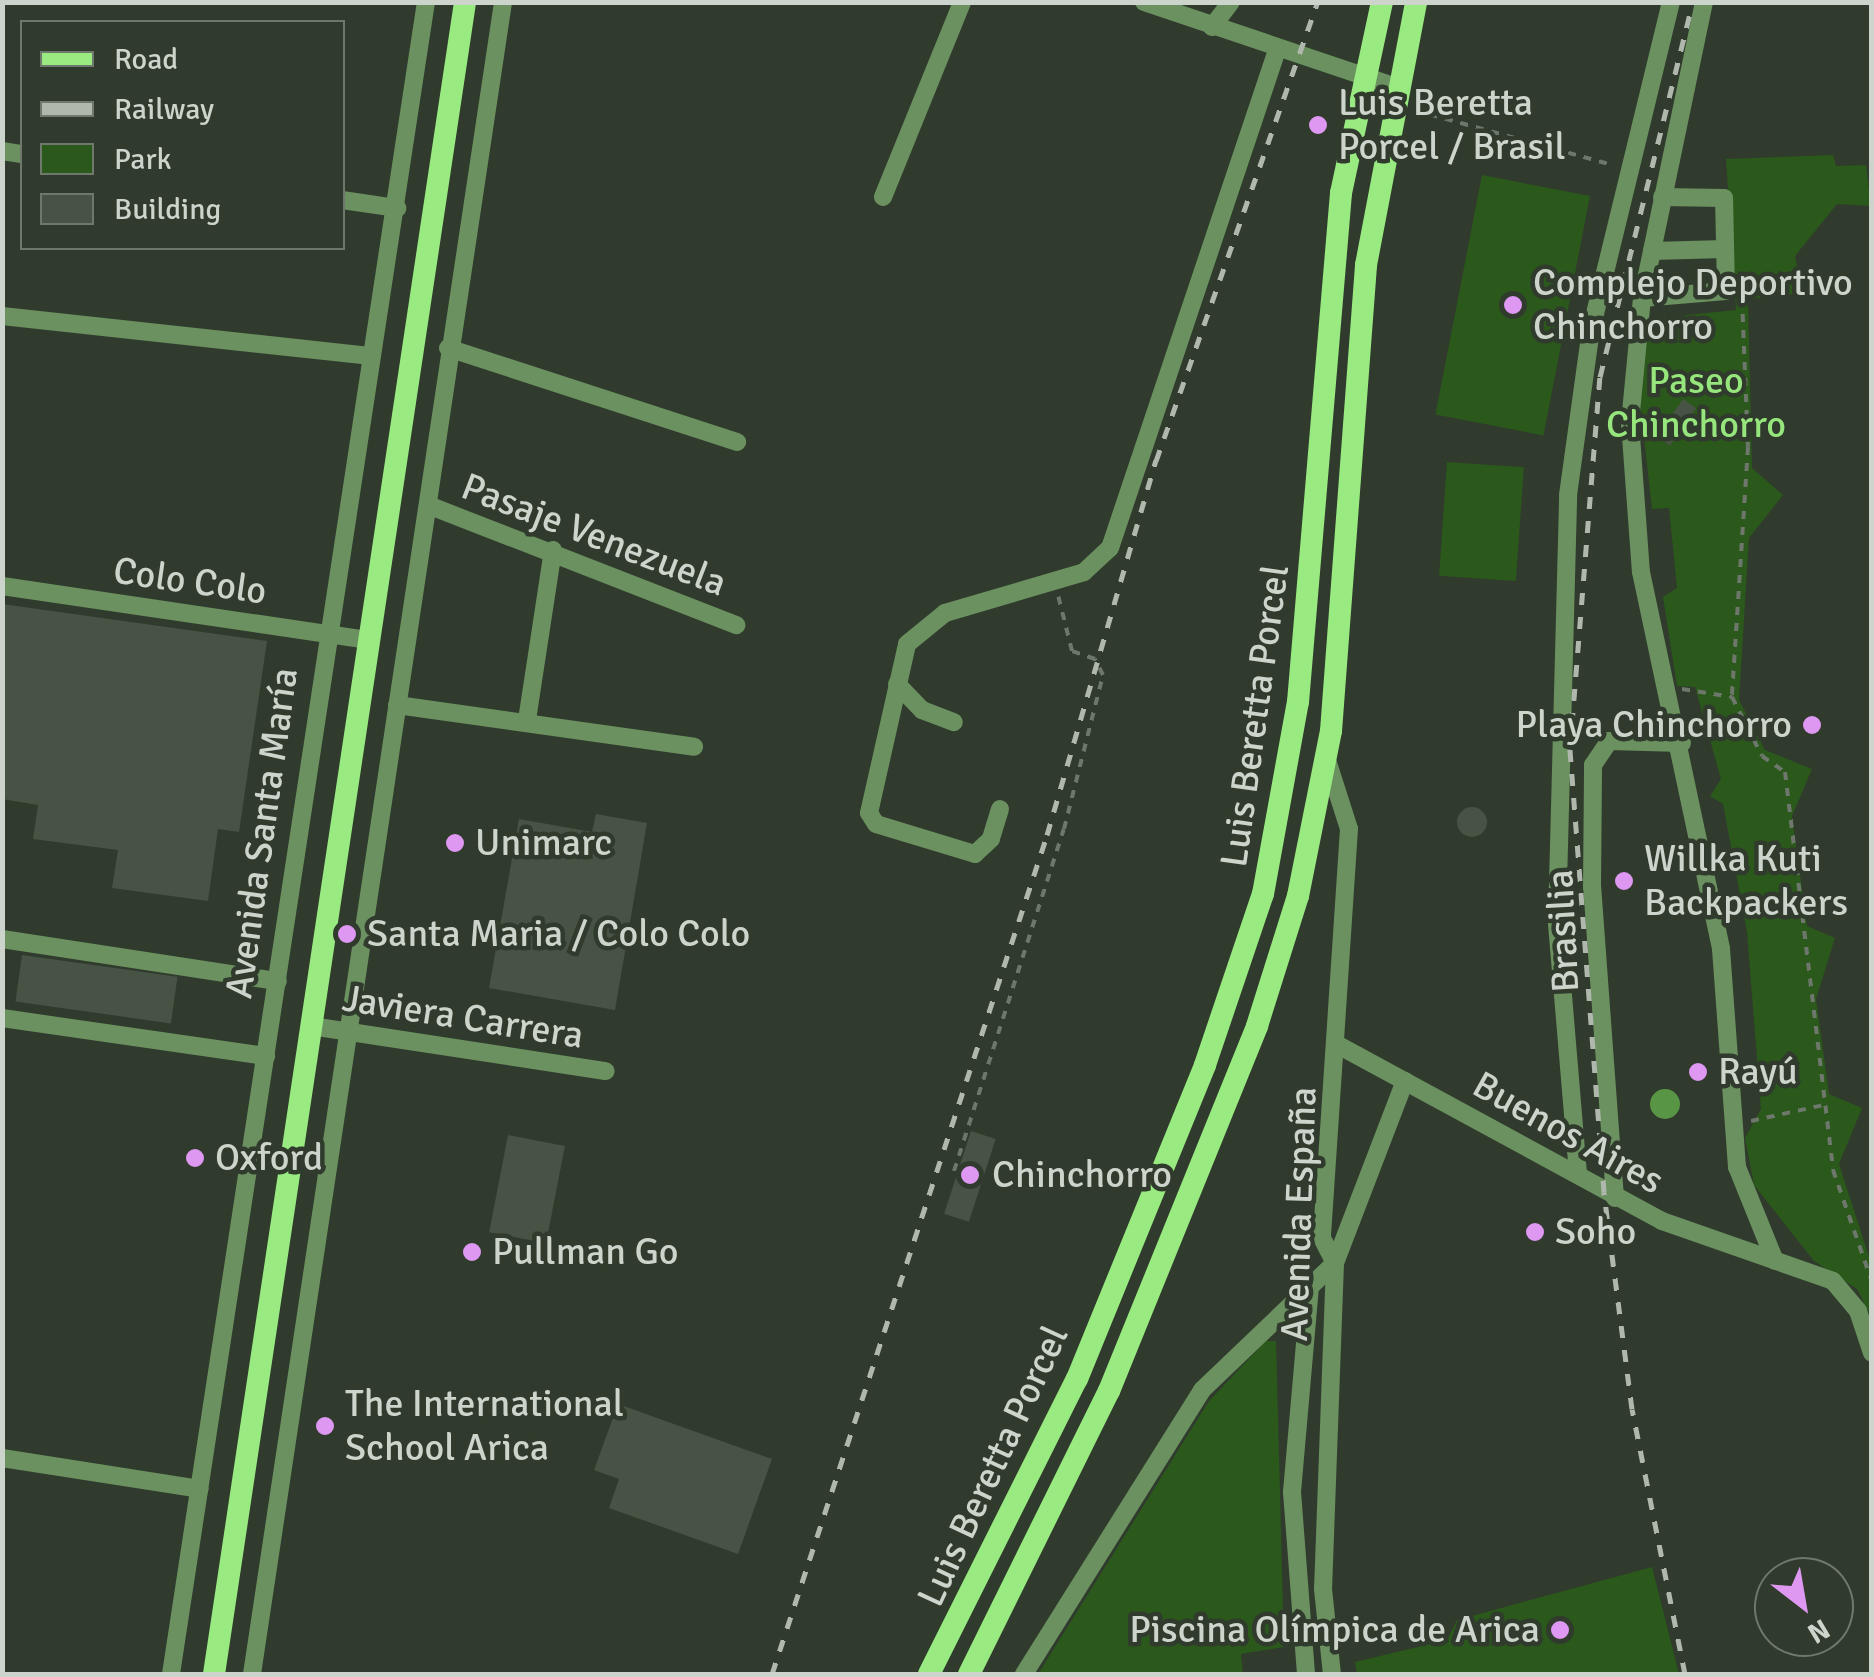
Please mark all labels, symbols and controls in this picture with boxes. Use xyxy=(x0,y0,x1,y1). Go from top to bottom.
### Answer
legend xyxy=(20,20,345,250)
text: Road xyxy=(114,41,178,78)
place label: Luis Beretta Porcel / Brasil xyxy=(1338,80,1566,170)
text: Railway xyxy=(114,91,214,128)
marker: Luis Beretta Porcel / Brasil xyxy=(1307,114,1329,136)
text: Park xyxy=(114,141,172,178)
text: Building xyxy=(114,191,221,228)
place label: Complejo Deportivo Chinchorro xyxy=(1533,260,1853,350)
marker: Complejo Deportivo Chinchorro xyxy=(1502,294,1524,316)
park label: Paseo Chinchorro xyxy=(1606,358,1786,448)
street label: Pasaje Venezuela xyxy=(455,464,733,606)
street label: Colo Colo xyxy=(110,548,270,614)
street label: Luis Beretta Porcel xyxy=(1211,562,1299,870)
street label: Avenida Santa María xyxy=(216,665,308,1001)
place label: Playa Chinchorro xyxy=(1515,702,1792,748)
marker: Playa Chinchorro xyxy=(1801,714,1823,736)
place label: Unimarc xyxy=(475,820,612,866)
marker: Unimarc xyxy=(444,832,466,854)
place label: Willka Kuti Backpackers xyxy=(1644,836,1848,926)
street label: Brasilia xyxy=(1537,868,1589,994)
marker: Willka Kuti Backpackers xyxy=(1613,870,1635,892)
place label: Santa Maria / Colo Colo xyxy=(367,911,750,957)
marker: Santa Maria / Colo Colo xyxy=(336,923,358,945)
street label: Javiera Carrera xyxy=(339,975,587,1059)
place label: Rayú xyxy=(1718,1049,1798,1095)
marker: Rayú xyxy=(1687,1061,1709,1083)
street label: Buenos Aires xyxy=(1465,1062,1671,1204)
street label: Avenida España xyxy=(1272,1086,1326,1342)
place label: Oxford xyxy=(215,1135,323,1181)
marker: Oxford xyxy=(184,1147,206,1169)
place label: Chinchorro xyxy=(992,1152,1172,1198)
marker: Chinchorro xyxy=(957,1162,983,1188)
place label: Soho xyxy=(1555,1209,1636,1255)
marker: Soho xyxy=(1524,1221,1546,1243)
place label: Pullman Go xyxy=(492,1229,679,1275)
marker: Pullman Go xyxy=(461,1241,483,1263)
street label: Luis Beretta Porcel xyxy=(908,1318,1078,1614)
place label: The International School Arica xyxy=(345,1381,624,1470)
marker: The International School Arica xyxy=(314,1415,336,1437)
north arrow xyxy=(1754,1557,1854,1657)
place label: Piscina Olímpica de Arica xyxy=(1129,1607,1540,1653)
text: N xyxy=(1801,1611,1836,1651)
marker: Piscina Olímpica de Arica xyxy=(1549,1619,1571,1641)

